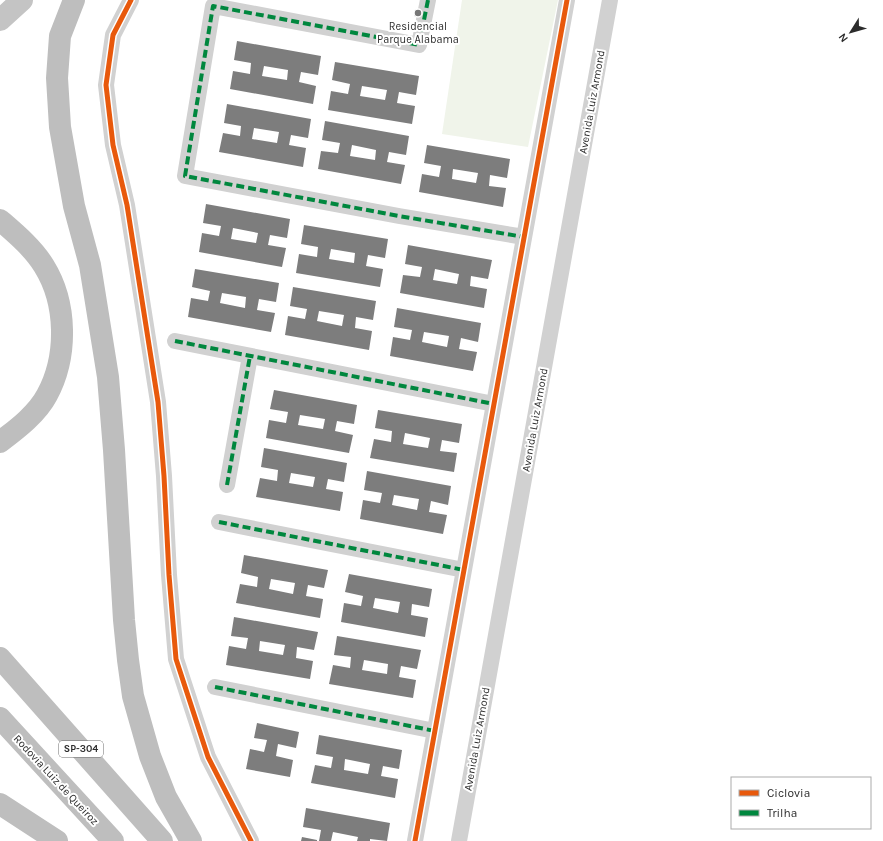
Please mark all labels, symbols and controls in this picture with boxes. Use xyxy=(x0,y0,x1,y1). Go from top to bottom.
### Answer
marker: Residencial Parque Alabama xyxy=(413,8,423,18)
north arrow xyxy=(831,12,871,52)
place label: Residencial Parque Alabama xyxy=(377,20,459,46)
text: N xyxy=(836,31,851,45)
street label: Avenida Luiz Armond xyxy=(576,49,608,155)
street label: Avenida Luiz Armond xyxy=(519,367,551,473)
street label: Avenida Luiz Armond xyxy=(461,686,493,792)
street label: Rodovia Luiz de Queiroz xyxy=(11,732,101,828)
road number: SP-304 xyxy=(59,741,103,757)
legend xyxy=(731,777,871,829)
text: Ciclovia xyxy=(767,786,810,800)
text: Trilha xyxy=(767,806,797,820)

